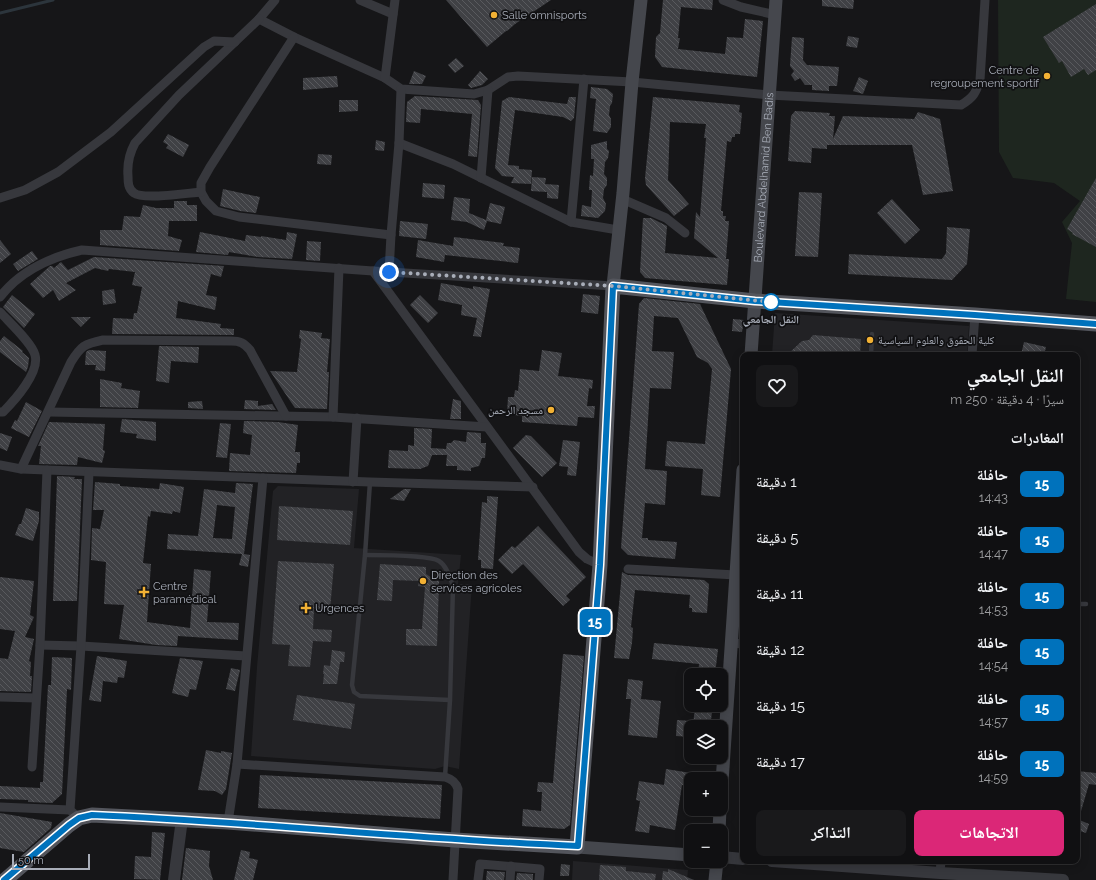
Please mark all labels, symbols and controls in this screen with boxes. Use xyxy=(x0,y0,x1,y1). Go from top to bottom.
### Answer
place label: Salle omnisports xyxy=(502,9,587,22)
marker: Salle omnisports xyxy=(489,10,499,20)
place label: Centre de regroupement sportif xyxy=(930,64,1040,90)
marker: Centre de regroupement sportif xyxy=(1042,71,1052,81)
street label: Boulevard Abdelhamid Ben Badis xyxy=(751,92,776,263)
your location xyxy=(379,262,399,282)
marker: النقل الجامعي xyxy=(762,293,780,311)
place label: النقل الجامعي xyxy=(743,313,799,327)
place label: كلية الحقوق والعلوم السياسية xyxy=(878,334,995,347)
marker: كلية الحقوق والعلوم السياسية xyxy=(865,335,875,345)
text: النقل الجامعي xyxy=(967,364,1064,386)
button: heart xyxy=(756,365,798,407)
text: سيرًا · 4 دقيقة · 250 m xyxy=(950,392,1064,407)
place label: مسجد الرحمن xyxy=(488,404,543,417)
marker: مسجد الرحمن xyxy=(546,405,556,415)
text: المغادرات xyxy=(1011,429,1064,447)
text: حافلة xyxy=(977,466,1008,484)
text: 1 دقيقة xyxy=(756,473,797,491)
text: 15 xyxy=(1035,476,1049,492)
text: 14:43 xyxy=(979,490,1008,505)
text: حافلة xyxy=(977,522,1008,540)
text: 5 دقيقة xyxy=(756,529,799,547)
text: 15 xyxy=(1035,532,1049,548)
text: 14:47 xyxy=(979,546,1008,561)
place label: Direction des services agricoles xyxy=(431,569,522,595)
marker: Direction des services agricoles xyxy=(418,576,428,586)
text: حافلة xyxy=(977,578,1008,596)
place label: Centre paramédical xyxy=(153,580,216,606)
text: 11 دقيقة xyxy=(756,585,803,603)
marker: Centre paramédical xyxy=(138,586,150,598)
text: 15 xyxy=(1035,588,1049,604)
marker: Urgences xyxy=(300,602,312,614)
place label: Urgences xyxy=(315,602,364,615)
text: 14:53 xyxy=(979,602,1008,617)
line badge: 15 xyxy=(577,609,613,635)
text: 15 xyxy=(588,614,602,630)
text: حافلة xyxy=(977,634,1008,652)
text: 12 دقيقة xyxy=(756,641,805,659)
text: 15 xyxy=(1035,644,1049,660)
text: 14:54 xyxy=(979,658,1008,673)
map controls xyxy=(684,668,728,868)
button: locate xyxy=(684,668,728,712)
text: حافلة xyxy=(977,690,1008,708)
text: 15 دقيقة xyxy=(756,697,805,715)
text: 15 xyxy=(1035,700,1049,716)
text: 14:57 xyxy=(979,714,1008,729)
button: layers xyxy=(684,720,728,764)
text: حافلة xyxy=(977,746,1008,764)
text: 17 دقيقة xyxy=(756,753,805,771)
text: 15 xyxy=(1035,756,1049,772)
text: 14:59 xyxy=(978,770,1008,785)
button: + xyxy=(684,772,728,816)
button: التذاكر xyxy=(756,810,906,856)
button: الاتجاهات xyxy=(914,810,1064,856)
button: − xyxy=(684,824,728,868)
scale bar xyxy=(12,852,90,871)
text: 50 m xyxy=(18,854,44,867)

